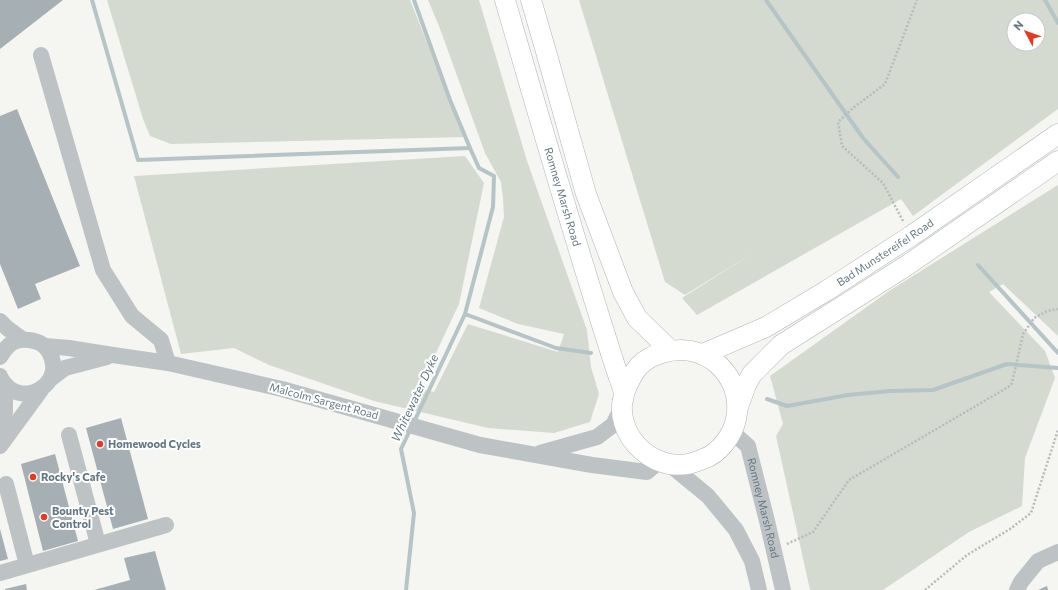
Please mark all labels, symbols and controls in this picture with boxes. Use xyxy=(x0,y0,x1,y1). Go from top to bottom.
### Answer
north arrow xyxy=(1006,12,1046,52)
text: N xyxy=(1010,18,1026,32)
street label: Romney Marsh Road xyxy=(542,146,584,248)
street label: Bad Munstereifel Road xyxy=(834,216,936,288)
water label: Whitewater Dyke xyxy=(388,351,441,444)
street label: Malcolm Sargent Road xyxy=(268,380,380,421)
place label: Homewood Cycles xyxy=(108,437,201,450)
marker: Homewood Cycles xyxy=(95,439,105,449)
street label: Romney Marsh Road xyxy=(745,456,782,559)
place label: Rocky's Cafe xyxy=(41,470,106,483)
marker: Rocky's Cafe xyxy=(28,472,38,482)
place label: Bounty Pest Control xyxy=(52,504,114,530)
marker: Bounty Pest Control xyxy=(39,512,49,522)

